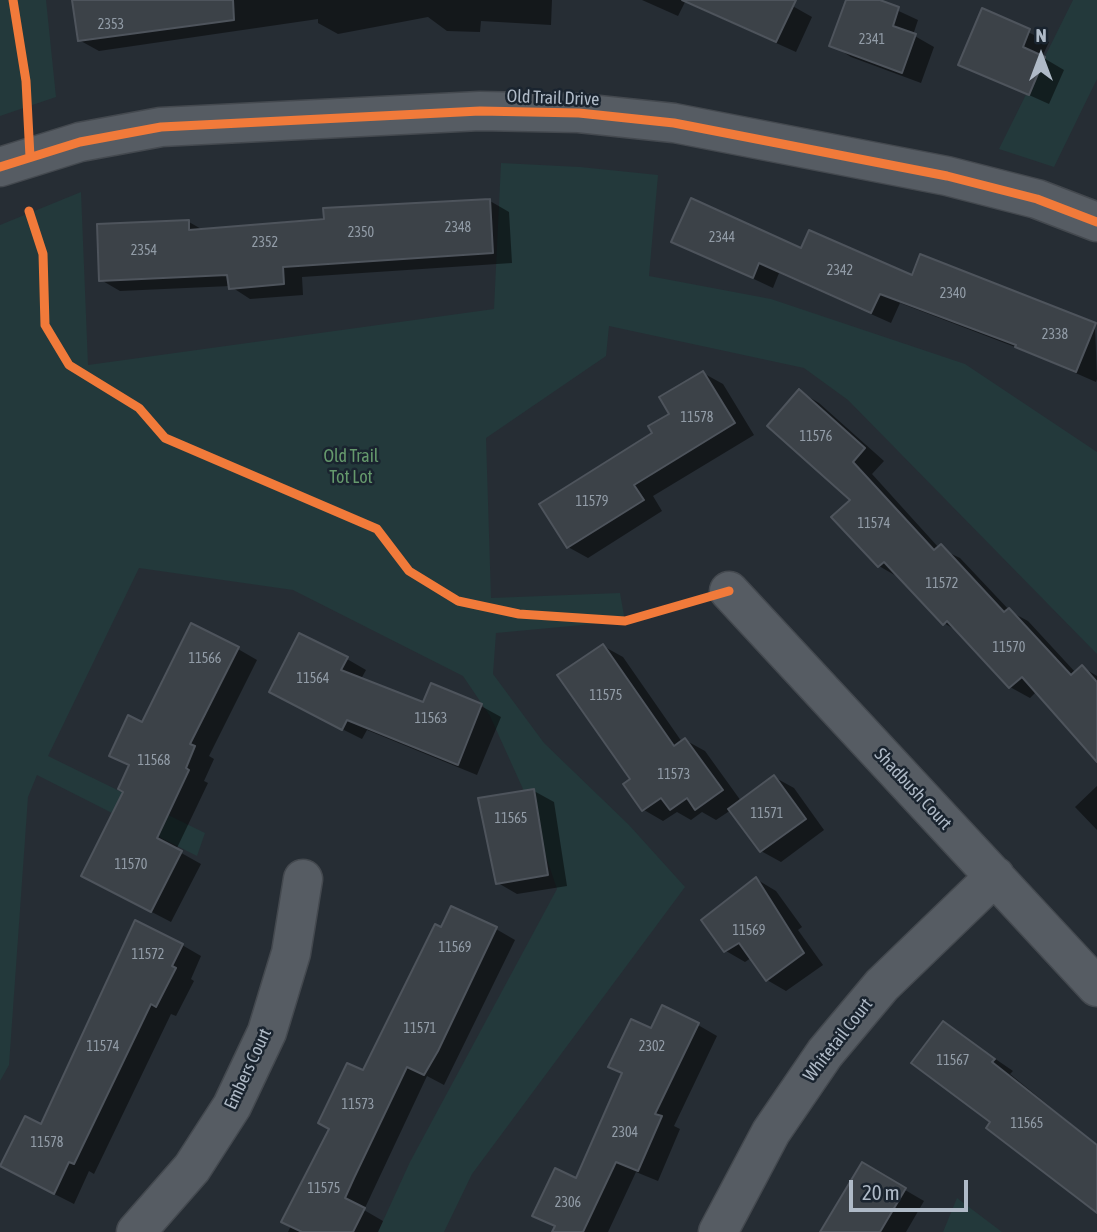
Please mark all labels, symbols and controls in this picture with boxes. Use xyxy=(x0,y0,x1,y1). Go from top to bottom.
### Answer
house number: 2353 xyxy=(98,17,124,33)
north arrow xyxy=(1006,21,1076,91)
text: N xyxy=(1035,24,1047,46)
house number: 2341 xyxy=(859,32,885,48)
street label: Old Trail Drive xyxy=(506,86,600,110)
house number: 2348 xyxy=(445,220,471,236)
house number: 2350 xyxy=(348,225,374,241)
house number: 2344 xyxy=(709,230,735,246)
house number: 2352 xyxy=(252,235,278,251)
house number: 2354 xyxy=(131,243,157,259)
house number: 2342 xyxy=(827,263,853,279)
house number: 2340 xyxy=(940,286,966,302)
house number: 2338 xyxy=(1042,327,1068,343)
house number: 11578 xyxy=(681,410,713,426)
house number: 11576 xyxy=(800,429,832,445)
park label: Old Trail Tot Lot xyxy=(323,445,379,488)
house number: 11579 xyxy=(576,494,608,510)
house number: 11574 xyxy=(858,516,890,532)
house number: 11572 xyxy=(926,576,958,592)
house number: 11570 xyxy=(993,640,1025,656)
house number: 11566 xyxy=(189,651,221,667)
house number: 11564 xyxy=(297,671,329,687)
house number: 11575 xyxy=(590,688,622,704)
house number: 11563 xyxy=(415,711,447,727)
street label: Shadbush Court xyxy=(870,744,956,834)
house number: 11568 xyxy=(138,753,170,769)
house number: 11573 xyxy=(658,767,690,783)
house number: 11571 xyxy=(751,806,783,822)
house number: 11565 xyxy=(495,811,527,827)
house number: 11570 xyxy=(115,857,147,873)
house number: 11569 xyxy=(733,923,765,939)
house number: 11569 xyxy=(439,940,471,956)
house number: 11572 xyxy=(132,947,164,963)
street label: Whitetail Court xyxy=(799,994,877,1086)
house number: 11571 xyxy=(404,1021,436,1037)
street label: Embers Court xyxy=(220,1025,276,1113)
house number: 11574 xyxy=(87,1039,119,1055)
house number: 2302 xyxy=(639,1039,665,1055)
house number: 11567 xyxy=(937,1053,969,1069)
house number: 11573 xyxy=(342,1097,374,1113)
house number: 11565 xyxy=(1011,1116,1043,1132)
house number: 2304 xyxy=(612,1125,638,1141)
house number: 11578 xyxy=(31,1135,63,1151)
scale bar xyxy=(852,1166,971,1210)
text: 20 m xyxy=(862,1180,900,1204)
house number: 11575 xyxy=(308,1181,340,1197)
house number: 2306 xyxy=(555,1195,581,1211)

